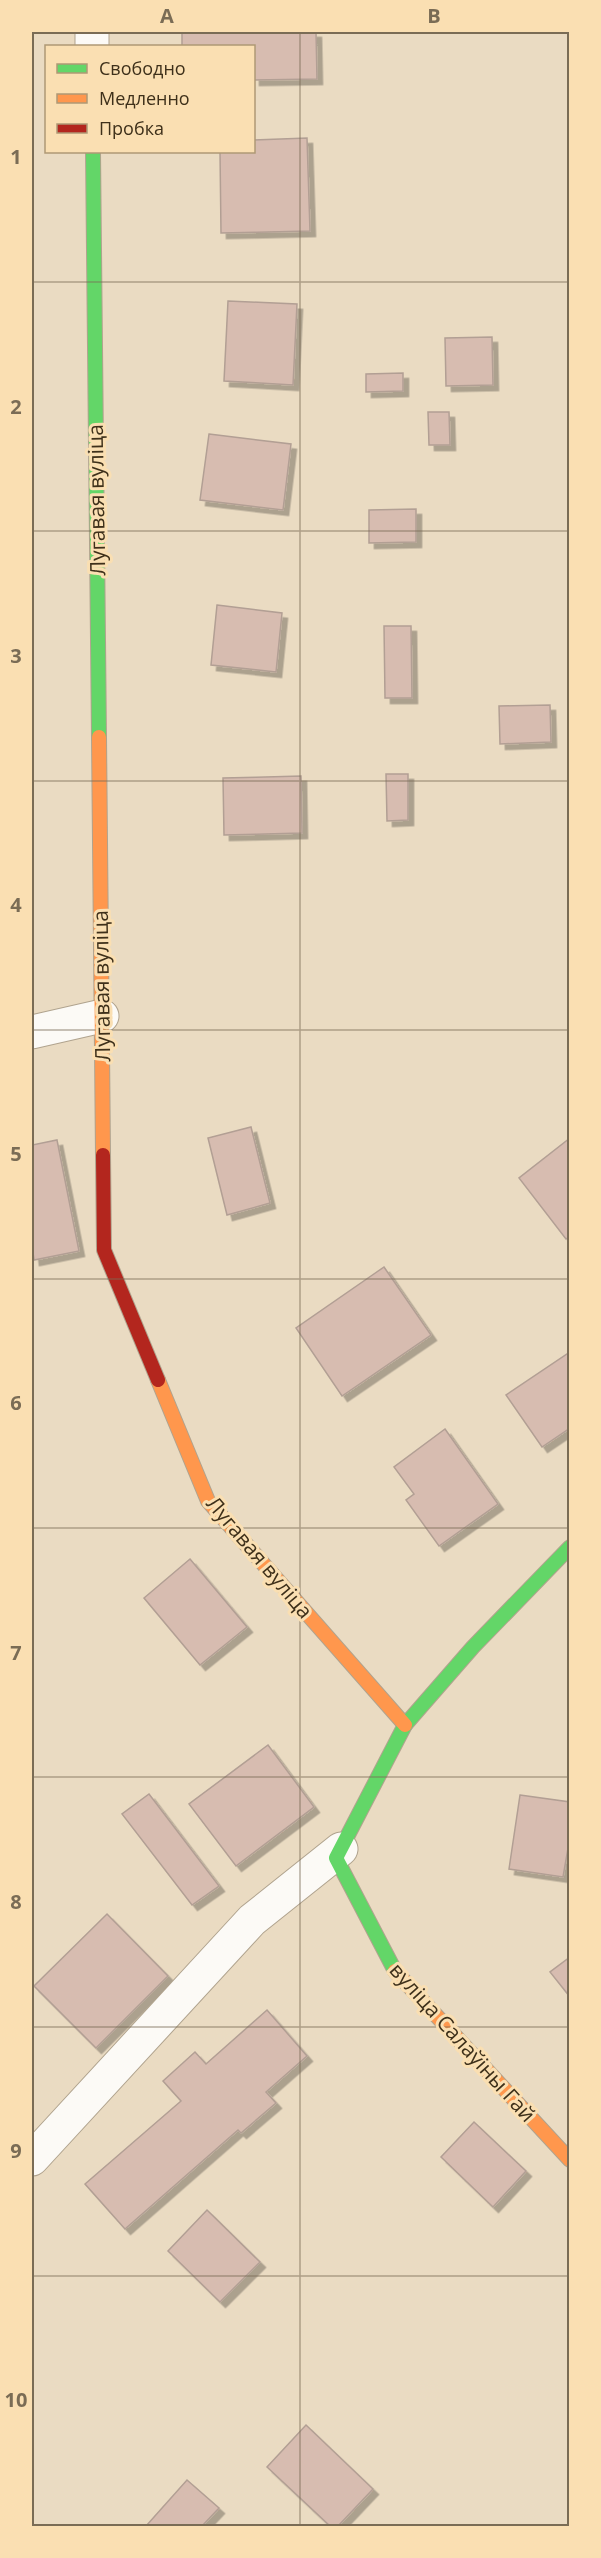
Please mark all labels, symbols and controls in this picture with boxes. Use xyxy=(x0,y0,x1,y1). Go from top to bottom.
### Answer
text: A xyxy=(160,2,174,29)
text: B xyxy=(427,2,441,29)
legend xyxy=(45,45,255,153)
text: Свободно xyxy=(99,56,186,80)
text: Медленно xyxy=(99,86,190,110)
text: Пробка xyxy=(99,116,164,140)
text: 1 xyxy=(10,143,22,170)
text: 2 xyxy=(10,393,22,420)
street label: Лугавая вуліца xyxy=(81,424,111,576)
text: 3 xyxy=(10,642,22,669)
text: 4 xyxy=(10,891,22,918)
street label: Лугавая вуліца xyxy=(86,910,116,1062)
text: 5 xyxy=(10,1140,22,1167)
text: 6 xyxy=(10,1389,22,1416)
street label: Лугавая вуліца xyxy=(201,1490,319,1624)
text: 7 xyxy=(10,1639,22,1666)
text: 8 xyxy=(10,1888,22,1915)
street label: вуліца Салаўіны Гай xyxy=(384,1956,542,2128)
text: 9 xyxy=(10,2137,22,2164)
text: 10 xyxy=(5,2386,27,2413)

